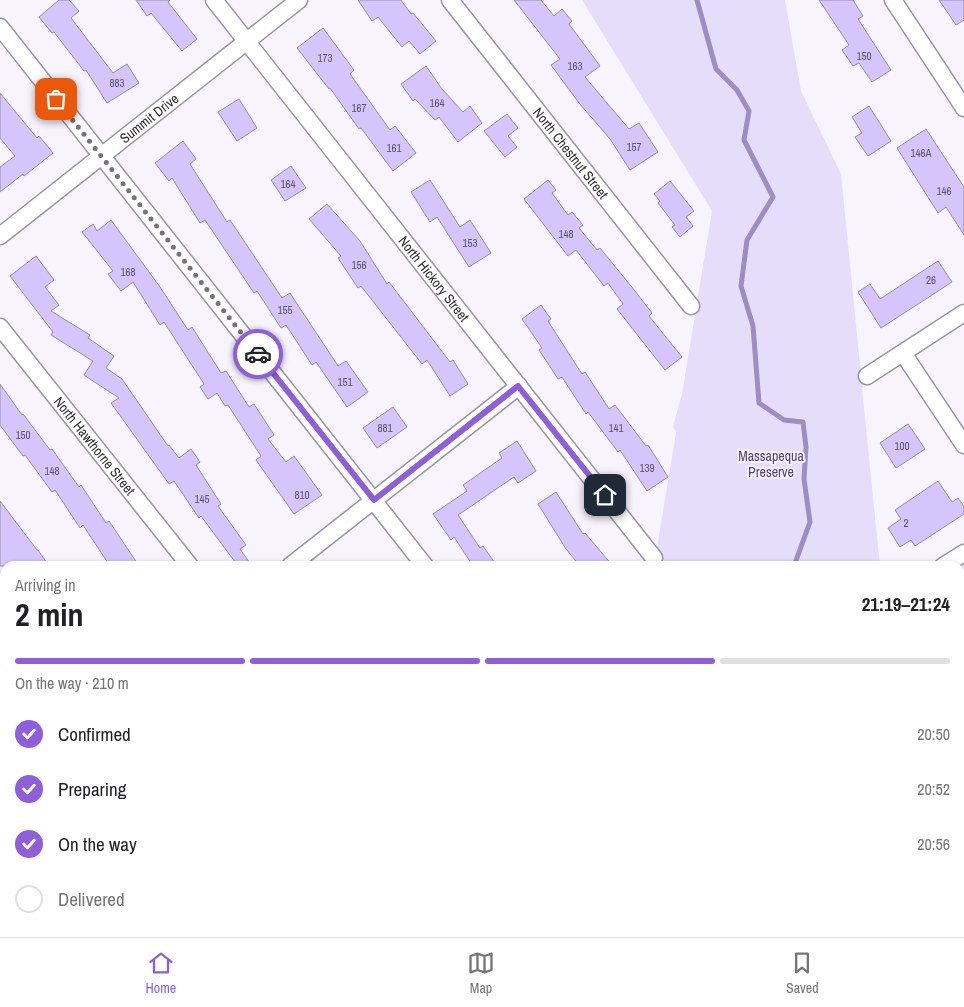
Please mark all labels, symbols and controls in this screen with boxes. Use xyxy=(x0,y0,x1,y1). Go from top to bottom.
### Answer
house number: 150 xyxy=(856,49,872,63)
house number: 173 xyxy=(317,51,333,65)
house number: 163 xyxy=(567,59,583,73)
house number: 883 xyxy=(109,76,125,90)
pin xyxy=(35,78,77,120)
icon: bag xyxy=(42,85,70,113)
street label: Summit Drive xyxy=(116,89,182,147)
house number: 164 xyxy=(429,96,445,110)
house number: 167 xyxy=(351,101,367,115)
street label: North Chestnut Street xyxy=(529,104,612,202)
house number: 157 xyxy=(626,140,642,154)
house number: 161 xyxy=(386,141,402,155)
house number: 146A xyxy=(910,146,933,160)
house number: 164 xyxy=(280,177,296,191)
house number: 146 xyxy=(936,184,952,198)
house number: 148 xyxy=(558,227,574,241)
street label: North Hickory Street xyxy=(394,232,473,325)
house number: 153 xyxy=(462,236,478,250)
house number: 156 xyxy=(351,258,367,272)
house number: 168 xyxy=(120,265,136,279)
house number: 26 xyxy=(926,273,936,287)
house number: 155 xyxy=(277,303,293,317)
courier xyxy=(233,329,283,379)
icon: car xyxy=(244,340,272,368)
house number: 151 xyxy=(337,375,353,389)
street label: North Hawthorne Street xyxy=(50,393,139,499)
house number: 881 xyxy=(377,421,393,435)
house number: 141 xyxy=(608,421,624,435)
house number: 150 xyxy=(15,428,31,442)
house number: 100 xyxy=(894,439,910,453)
park label: Massapequa Preserve xyxy=(738,447,804,481)
house number: 139 xyxy=(639,461,655,475)
house number: 148 xyxy=(44,464,60,478)
pin xyxy=(584,474,626,516)
icon: home xyxy=(591,481,619,509)
house number: 810 xyxy=(294,488,310,502)
house number: 145 xyxy=(194,492,210,506)
house number: 2 xyxy=(903,516,909,530)
text: Arriving in xyxy=(15,574,76,596)
text: 21:19–21:24 xyxy=(862,591,950,617)
text: 2 min xyxy=(15,593,84,636)
text: On the way · 210 m xyxy=(15,672,129,694)
icon: check xyxy=(15,720,43,748)
text: Confirmed xyxy=(58,721,131,747)
text: 20:50 xyxy=(917,723,950,745)
icon: check xyxy=(15,775,43,803)
text: Preparing xyxy=(58,776,126,802)
text: 20:52 xyxy=(917,778,950,800)
icon: check xyxy=(15,830,43,858)
text: On the way xyxy=(58,831,137,857)
text: 20:56 xyxy=(917,833,950,855)
text: Delivered xyxy=(58,886,125,912)
tab: Home xyxy=(145,949,176,997)
tab: Map xyxy=(467,949,495,997)
tab: Saved xyxy=(786,949,819,997)

